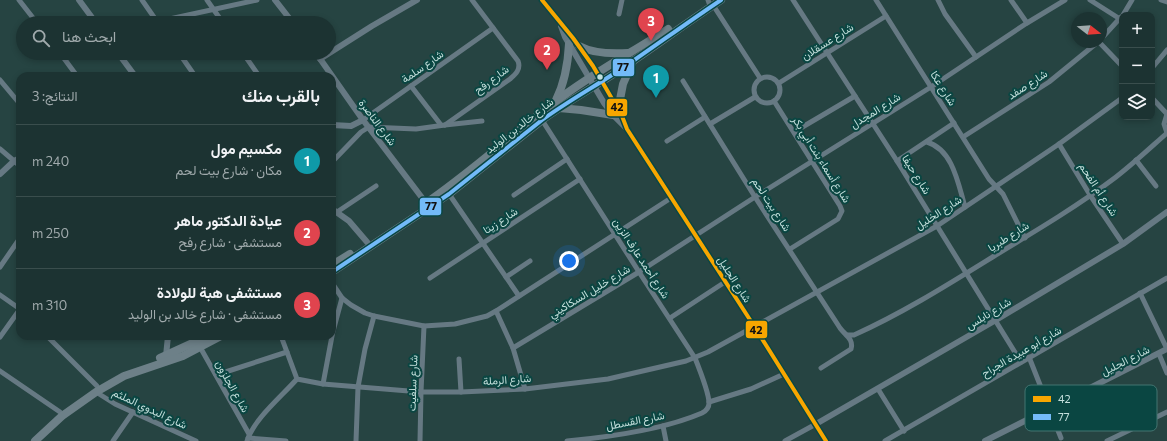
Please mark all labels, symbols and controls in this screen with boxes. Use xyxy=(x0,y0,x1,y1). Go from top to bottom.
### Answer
pin: 3 xyxy=(638,8,664,41)
north arrow xyxy=(1071,12,1107,48)
map controls xyxy=(1119,12,1155,120)
button: + xyxy=(1119,12,1155,48)
search box xyxy=(16,16,336,60)
street label: شارع عسقلان xyxy=(799,20,857,64)
icon: search xyxy=(30,27,52,49)
text: ابحث هنا xyxy=(62,27,116,45)
pin: 2 xyxy=(534,37,560,70)
street label: شارع سلمة xyxy=(398,47,447,87)
button: − xyxy=(1119,48,1155,84)
line badge: 77 xyxy=(612,58,635,77)
text: 77 xyxy=(617,60,629,73)
street label: شارع رفح xyxy=(471,62,512,98)
pin: 1 xyxy=(643,65,669,98)
street label: شارع صفد xyxy=(1005,66,1051,103)
street label: شارع عكا xyxy=(927,68,960,109)
unlabelled marker xyxy=(595,72,605,82)
button: layers xyxy=(1119,84,1155,120)
text: بالقرب منك xyxy=(242,85,320,106)
text: النتائج: 3 xyxy=(32,88,77,104)
street label: شارع المجدل xyxy=(848,89,904,132)
street label: شارع خالد بن الوليد xyxy=(482,94,557,157)
street label: شارع الناصرة xyxy=(355,96,400,149)
line badge: 42 xyxy=(606,98,628,117)
text: 42 xyxy=(611,100,623,113)
street label: شارع أسماء بنت أبي بكر xyxy=(786,112,854,207)
text: مكسيم مول xyxy=(211,139,282,157)
street label: شارع حيفا xyxy=(898,152,934,197)
text: 240 m xyxy=(32,153,69,169)
text: 1 xyxy=(304,153,310,169)
street label: شارع أم الفحم xyxy=(1075,160,1121,220)
text: مكان · شارع بيت لحم xyxy=(176,162,282,178)
street label: شارع بيت لحم xyxy=(748,175,794,235)
street label: شارع الخليل xyxy=(912,192,965,233)
line badge: 77 xyxy=(419,197,442,216)
text: 77 xyxy=(425,199,437,212)
street label: شارع زيتا xyxy=(480,204,521,238)
text: عيادة الدكتور ماهر xyxy=(174,211,282,229)
street label: شارع أحمد عارف الزين xyxy=(609,215,673,302)
street label: شارع طبريا xyxy=(985,218,1032,255)
text: 250 m xyxy=(32,225,69,241)
text: 2 xyxy=(303,225,311,241)
text: مستشفى · شارع رفح xyxy=(178,234,282,250)
your location xyxy=(559,251,579,271)
street label: شارع الجليل xyxy=(714,253,755,306)
street label: شارع خليل السكاكيني xyxy=(546,262,634,324)
text: مستشفى هبة للولادة xyxy=(157,283,282,301)
street label: شارع نابلس xyxy=(963,294,1014,333)
text: 310 m xyxy=(32,297,67,313)
text: 3 xyxy=(303,297,311,313)
text: مستشفى · شارع خالد بن الوليد xyxy=(128,306,282,322)
line badge: 42 xyxy=(745,320,768,339)
text: 42 xyxy=(750,323,762,336)
street label: شارع أبو عبيدة الجراح xyxy=(979,323,1065,381)
street label: شارع الجليل xyxy=(1099,342,1153,380)
street label: شارع سلفيت xyxy=(405,354,421,411)
street label: شارع الجلزون xyxy=(212,358,253,415)
street label: شارع الرملة xyxy=(482,371,532,389)
street label: شارع البدوي الملثم xyxy=(109,385,190,435)
legend xyxy=(1025,385,1157,431)
text: 42 xyxy=(1058,392,1071,405)
street label: شارع القسطل xyxy=(605,408,666,434)
text: 77 xyxy=(1058,410,1070,423)

